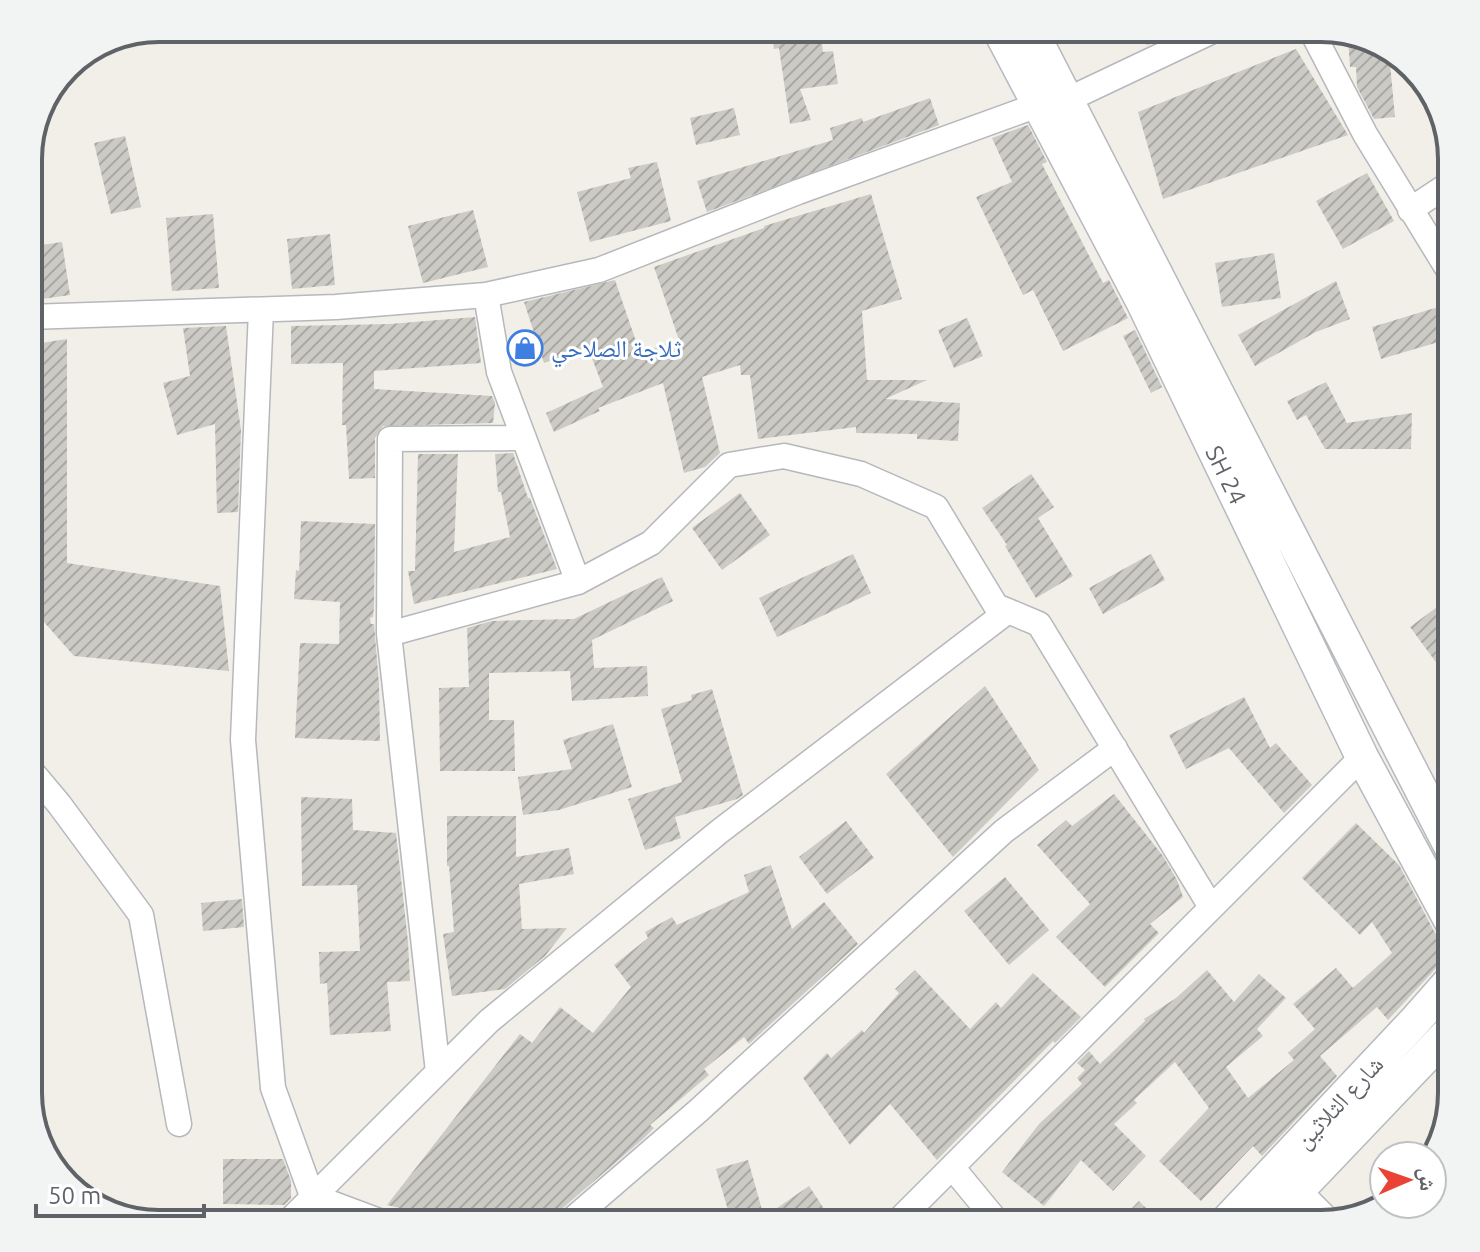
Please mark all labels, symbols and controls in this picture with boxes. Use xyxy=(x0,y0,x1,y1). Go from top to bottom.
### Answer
shop icon: ثلاجة الصلاحي xyxy=(506,329,544,367)
place label: ثلاجة الصلاحي xyxy=(551,335,682,368)
street label: SH 24 xyxy=(1200,441,1252,509)
street label: شارع الثلاثين xyxy=(1290,1050,1390,1155)
north arrow xyxy=(1368,1140,1448,1220)
text: ش xyxy=(1414,1167,1441,1191)
scale bar xyxy=(36,1168,204,1218)
text: 50 m xyxy=(48,1182,101,1209)

